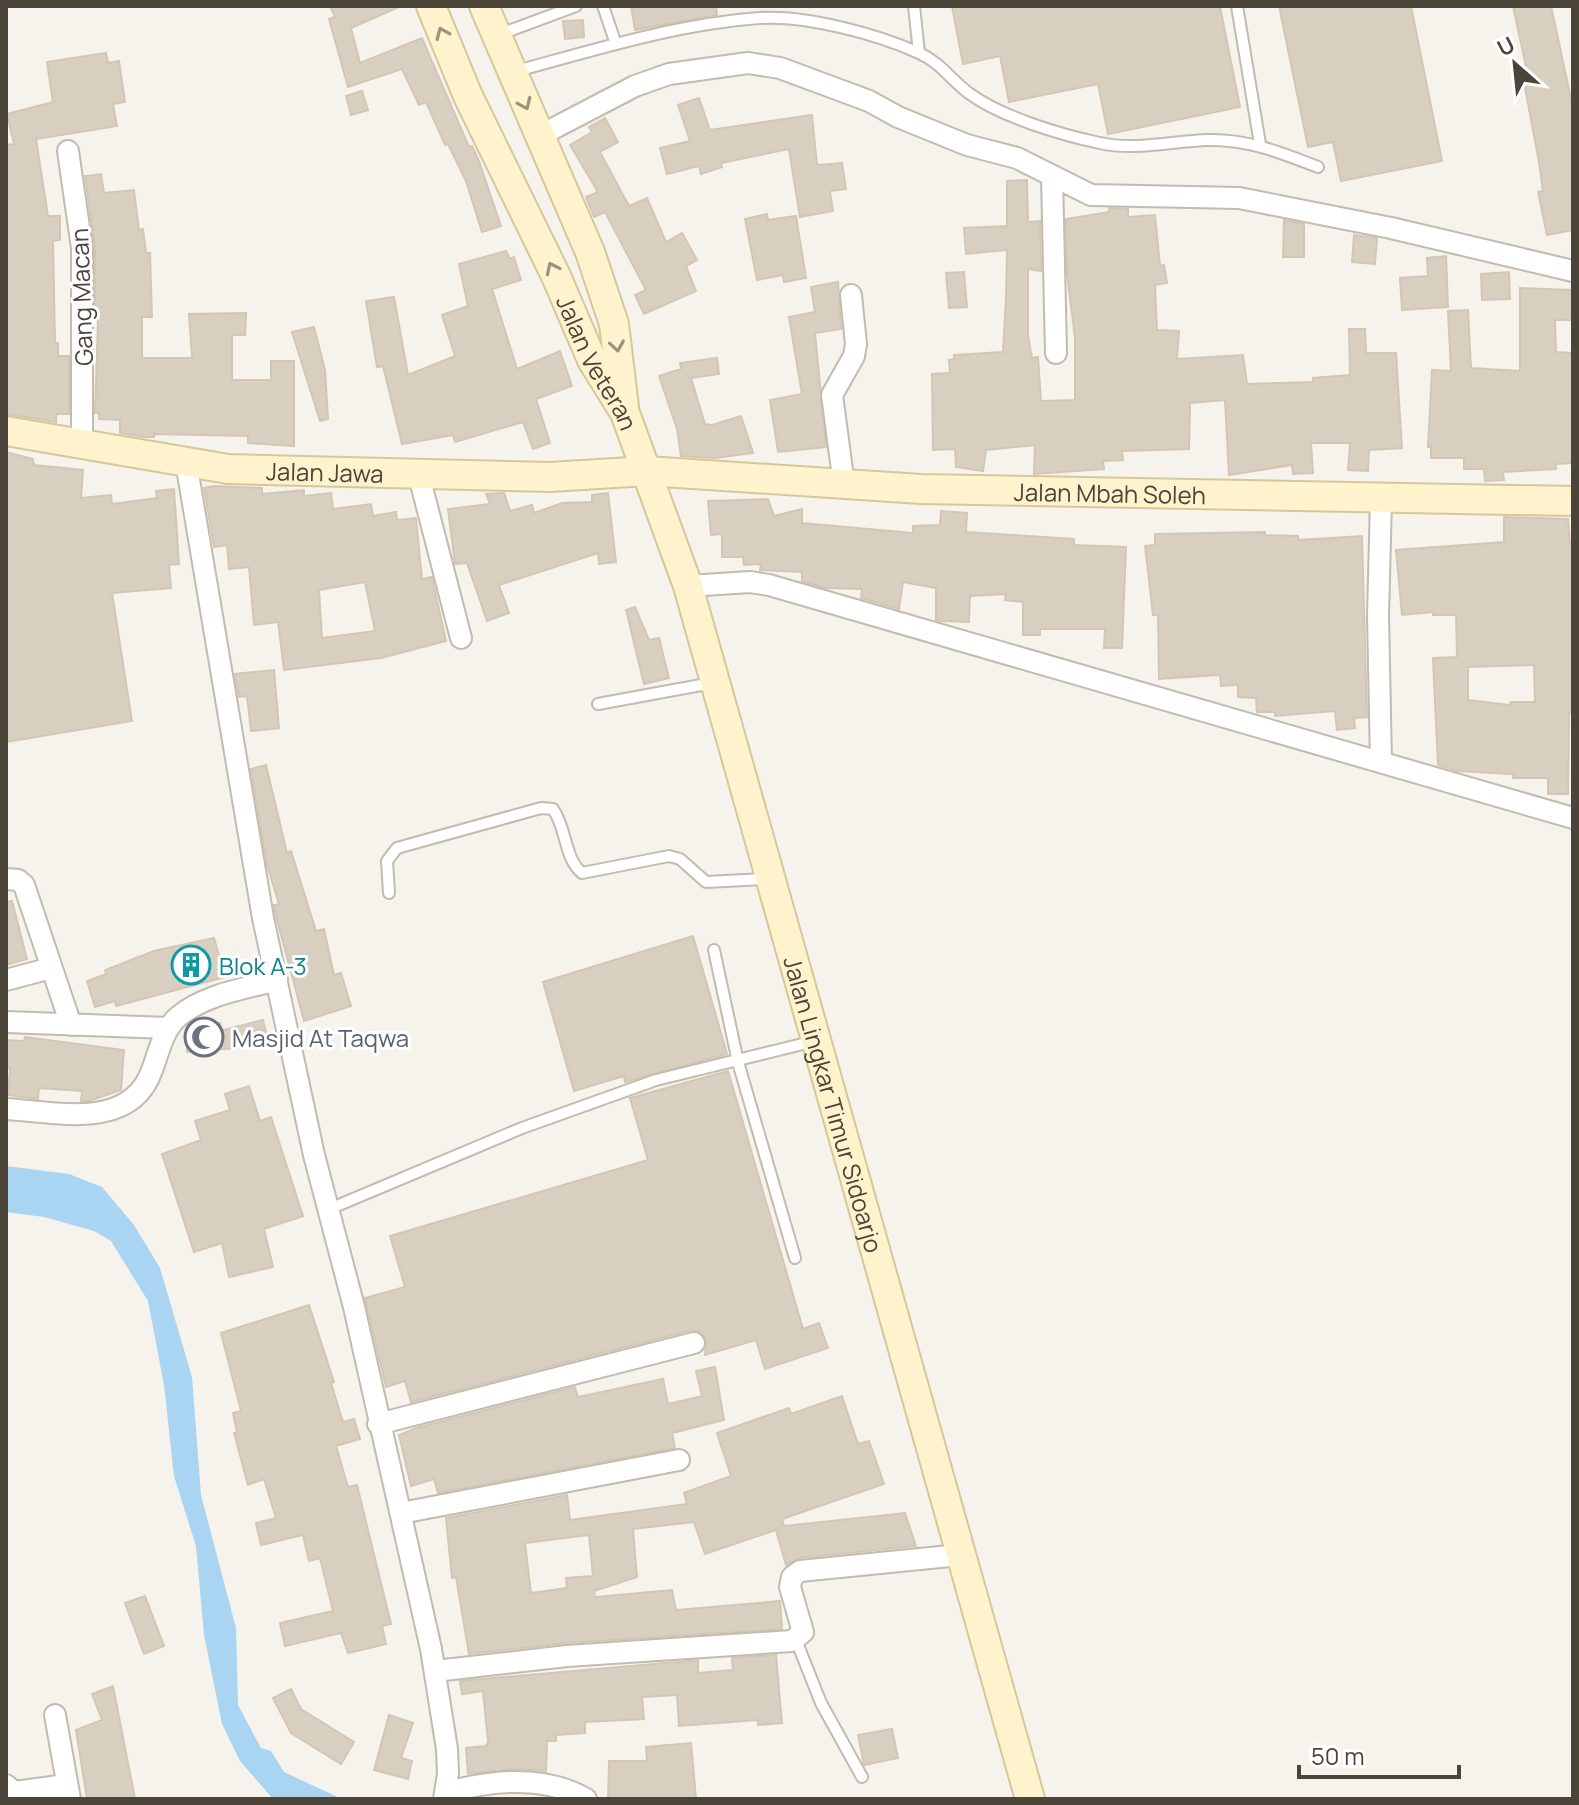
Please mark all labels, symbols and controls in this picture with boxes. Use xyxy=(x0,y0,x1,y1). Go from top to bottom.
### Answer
north arrow xyxy=(1475,24,1555,104)
one-way arrow xyxy=(435,27,451,41)
text: U xyxy=(1492,29,1520,63)
one-way arrow xyxy=(515,95,531,110)
street label: Gang Macan xyxy=(62,228,100,366)
one-way arrow xyxy=(546,262,562,277)
street label: Jalan Veteran xyxy=(550,290,646,434)
one-way arrow xyxy=(608,339,625,353)
street label: Jalan Jawa xyxy=(266,453,384,489)
street label: Jalan Mbah Soleh xyxy=(1013,474,1206,511)
building icon: Blok A-3 xyxy=(170,944,212,986)
place label: Blok A-3 xyxy=(219,949,307,982)
street label: Jalan Lingkar Timur Sidoarjo xyxy=(777,952,892,1256)
mosque icon: Masjid At Taqwa xyxy=(183,1016,225,1058)
place label: Masjid At Taqwa xyxy=(232,1021,409,1054)
scale bar xyxy=(1299,1729,1459,1779)
text: 50 m xyxy=(1311,1739,1365,1772)

